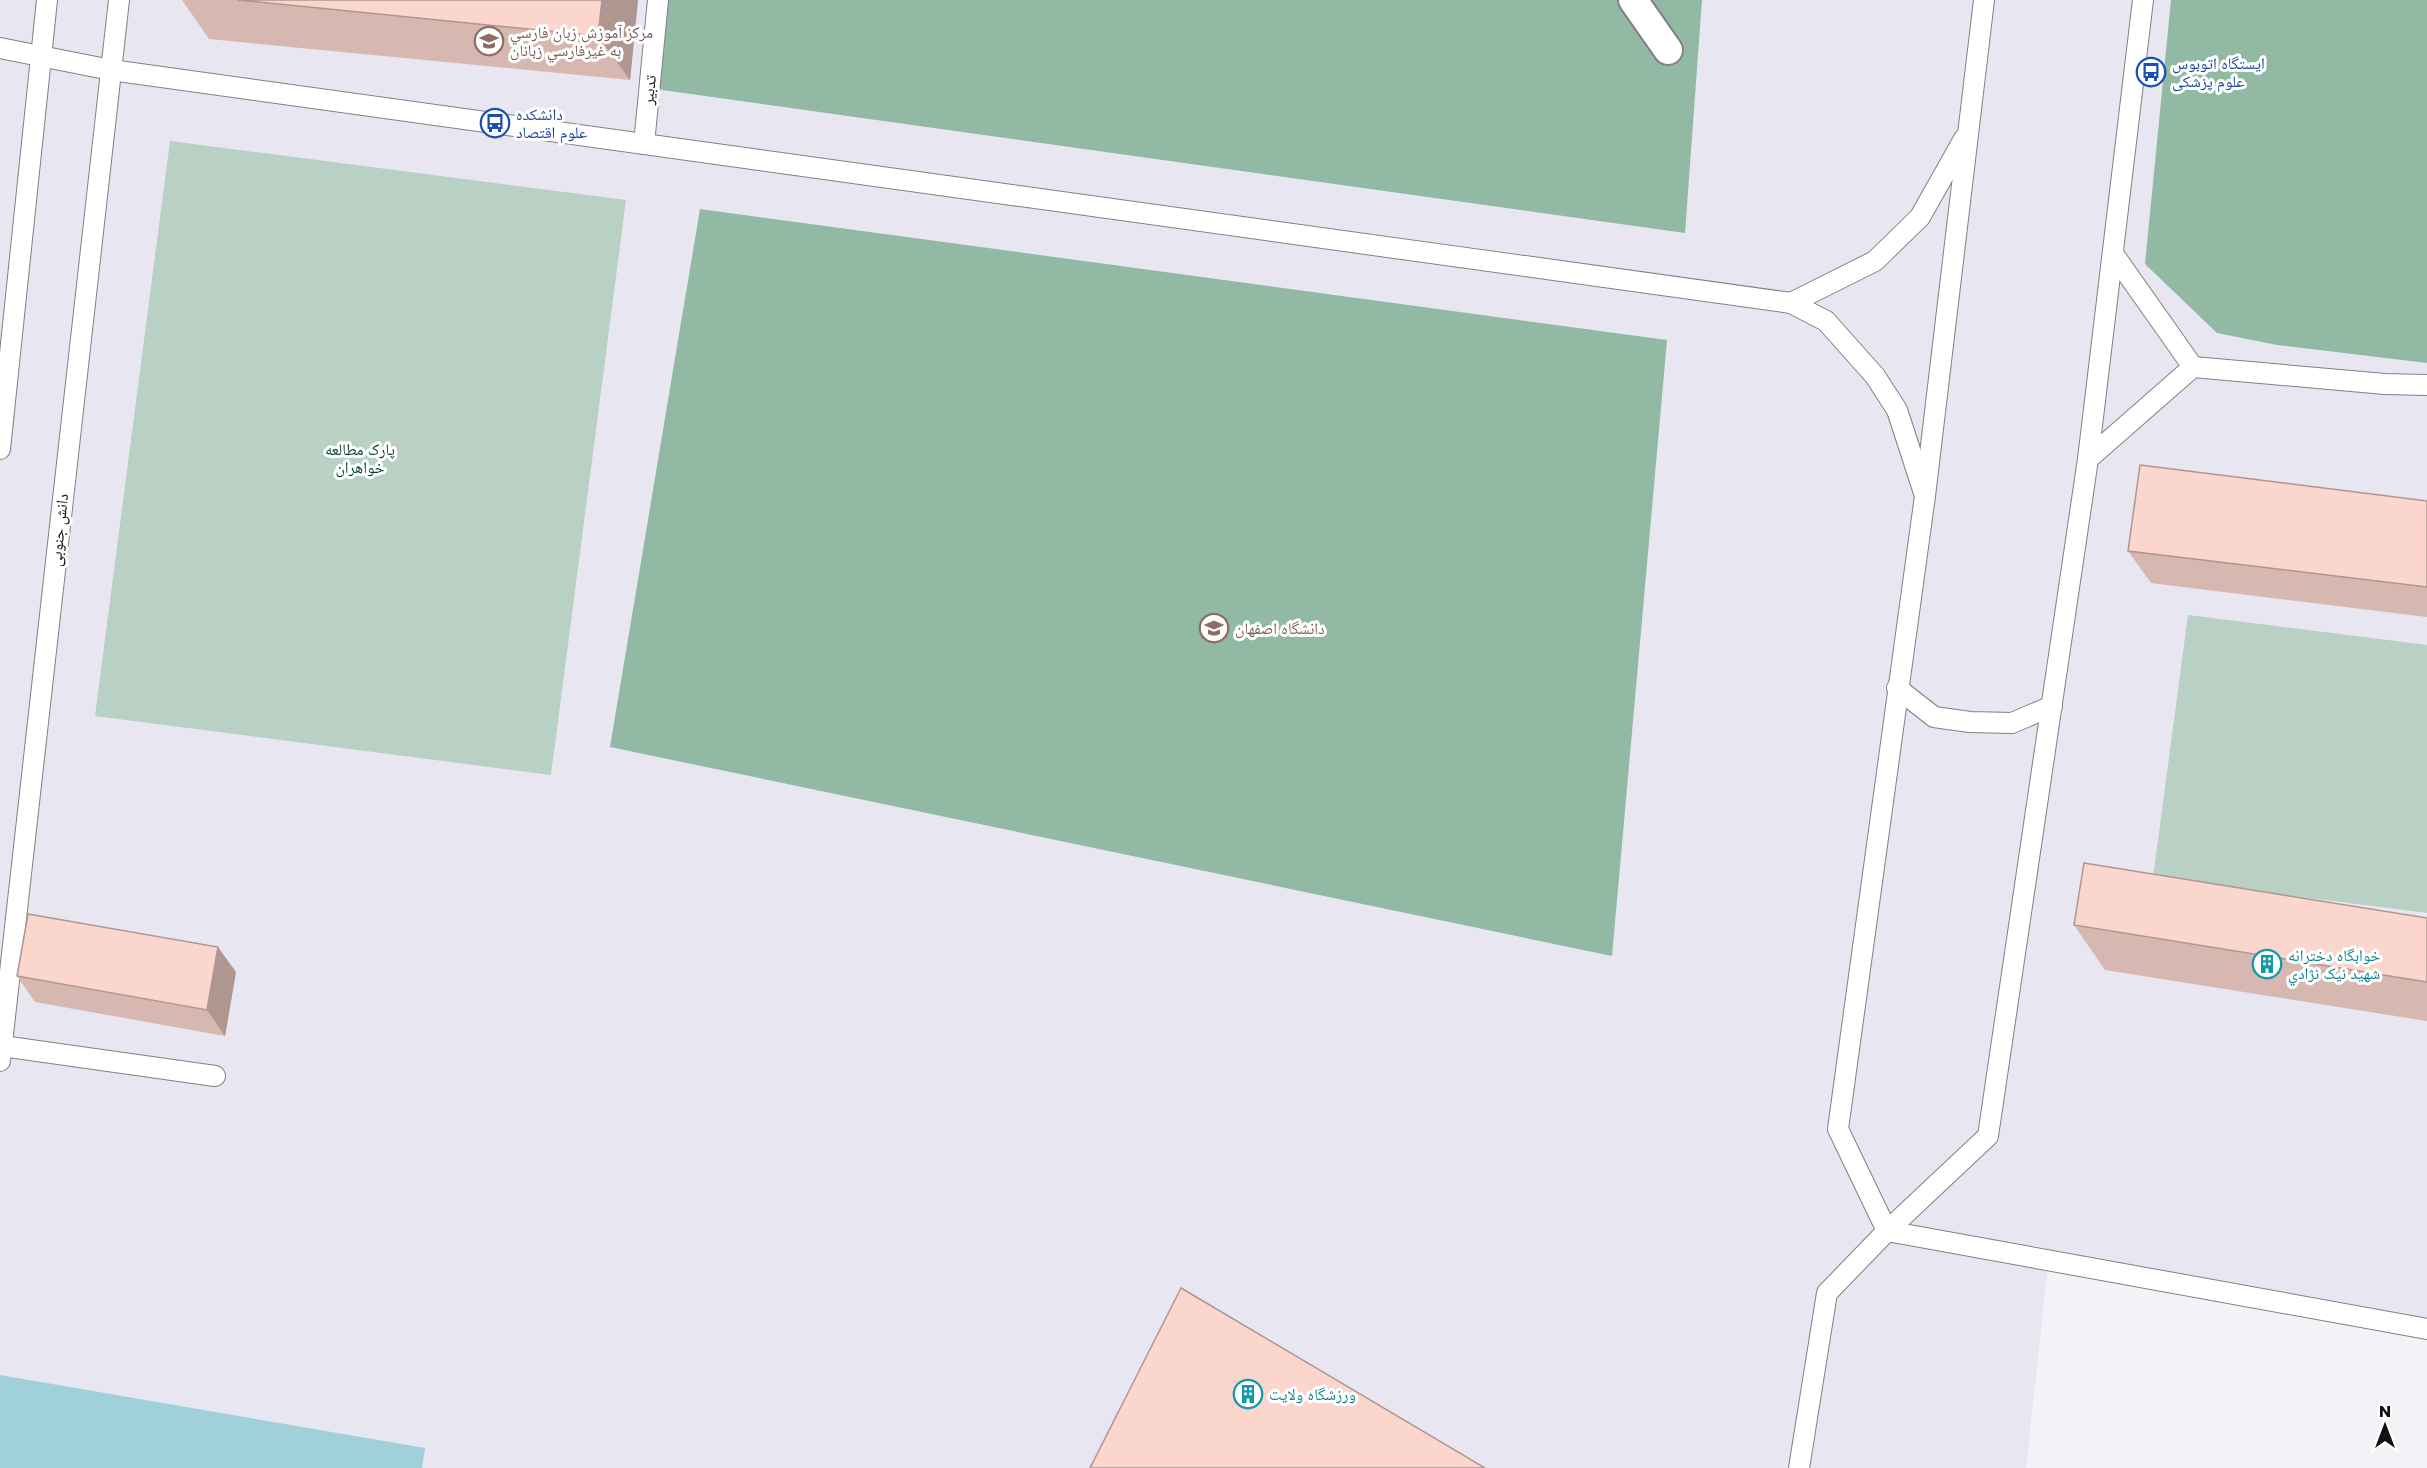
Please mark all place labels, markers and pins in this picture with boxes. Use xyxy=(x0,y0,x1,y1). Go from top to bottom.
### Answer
place label: مرکز آموزش زبان فارسي به غيرفارسي زبانان xyxy=(510,21,653,63)
school or university icon: مرکز آموزش زبان فارسي به غيرفارسي زبانان xyxy=(473,25,505,57)
place label: ایستگاه اتوبوس علوم پزشکی xyxy=(2172,52,2265,93)
bus stop icon: ایستگاه اتوبوس علوم پزشکی xyxy=(2135,56,2167,88)
place label: دانشکده علوم اقتصاد xyxy=(516,103,587,144)
bus stop icon: دانشکده علوم اقتصاد xyxy=(479,107,511,139)
school or university icon: دانشگاه اصفهان xyxy=(1198,612,1230,644)
place label: دانشگاه اصفهان xyxy=(1235,617,1325,640)
place label: خوابگاه دخترانه شهيد نيک نژادي xyxy=(2288,944,2381,986)
building icon: خوابگاه دخترانه شهيد نيک نژادي xyxy=(2251,948,2283,980)
building icon: ورزشگاه ولایت xyxy=(1232,1378,1264,1410)
place label: ورزشگاه ولایت xyxy=(1269,1383,1356,1406)

